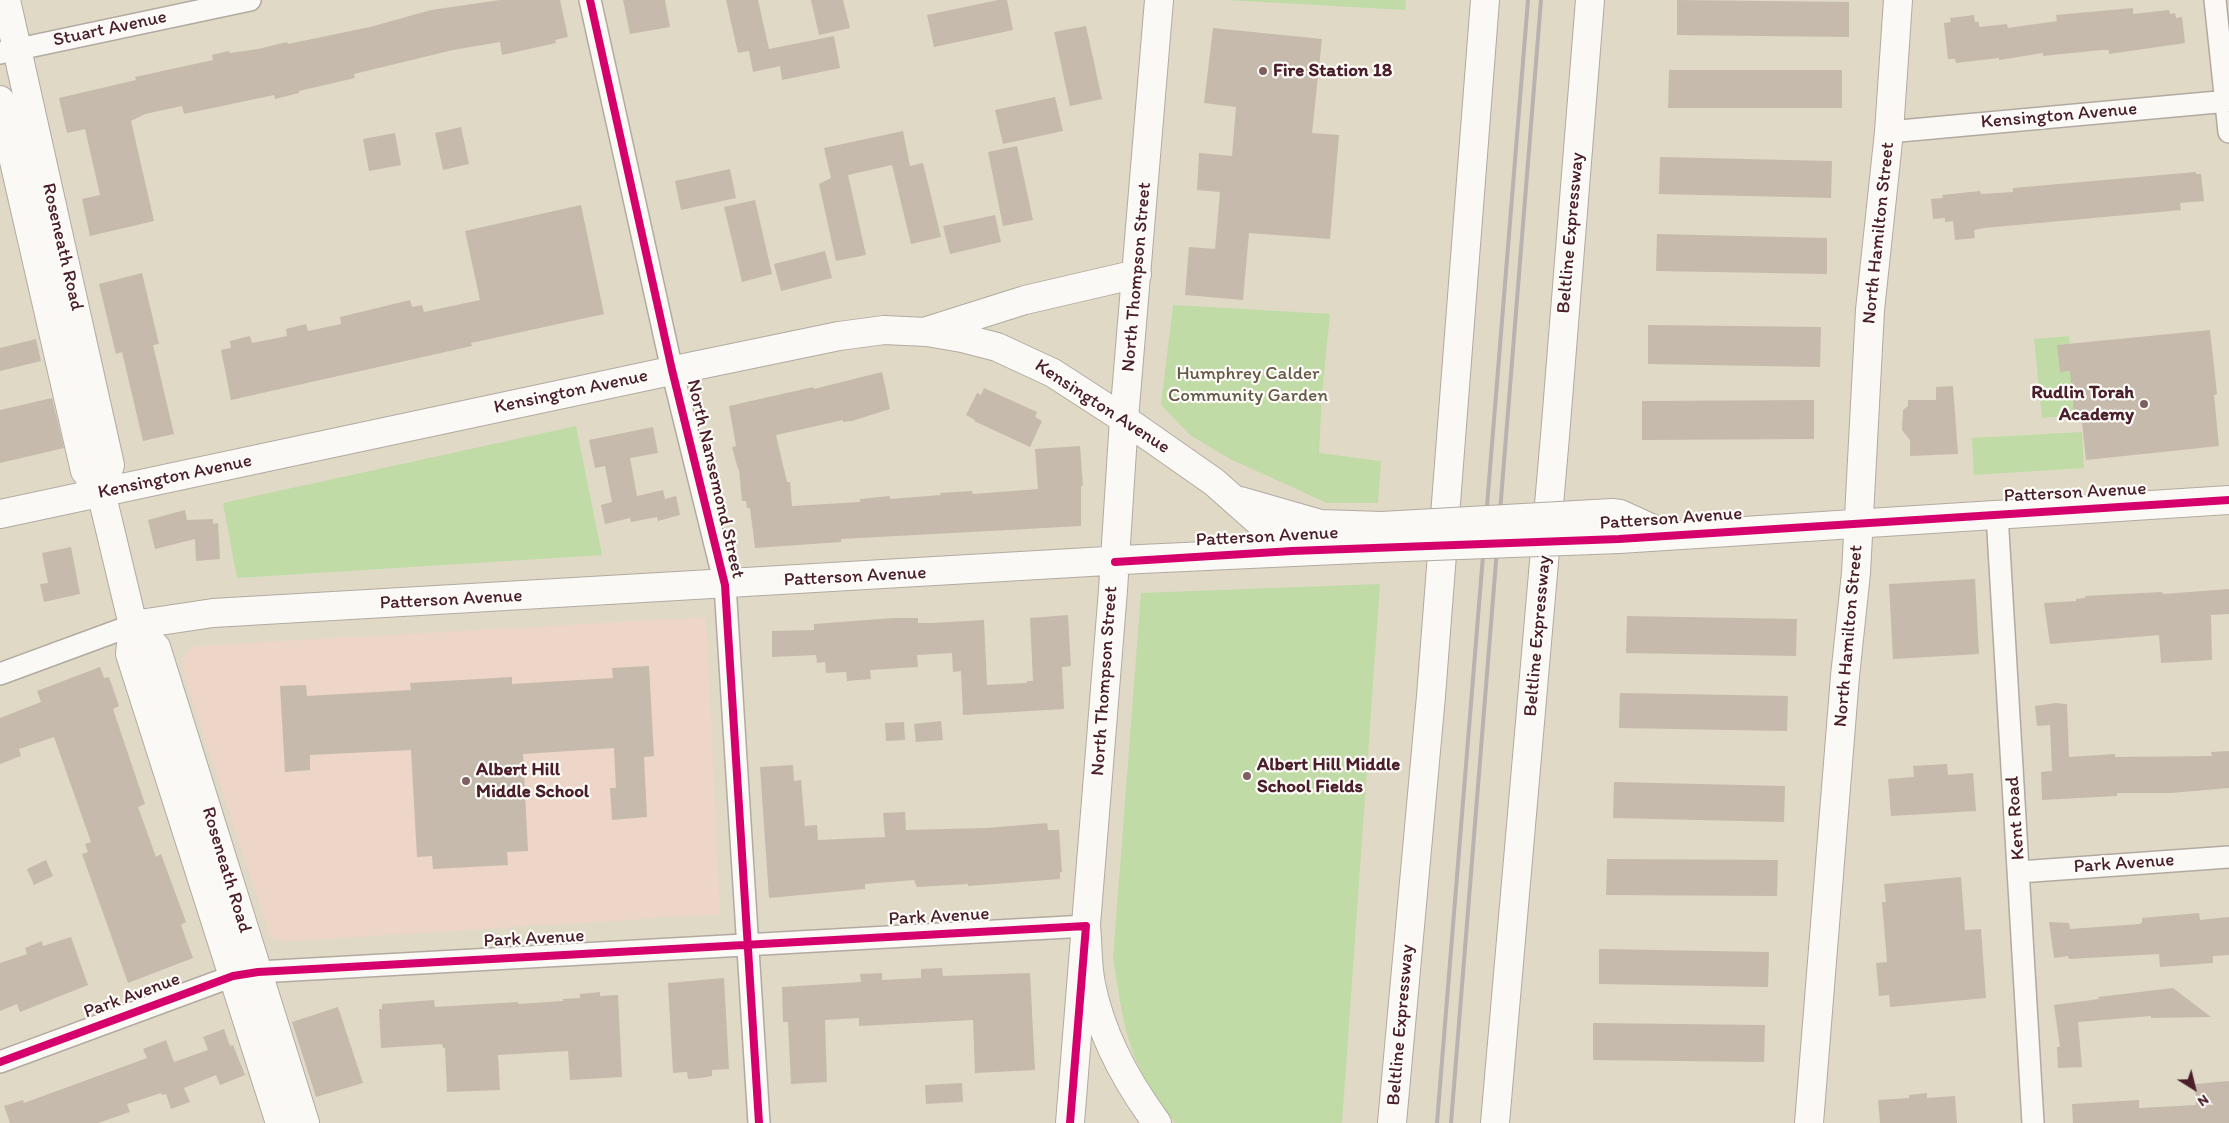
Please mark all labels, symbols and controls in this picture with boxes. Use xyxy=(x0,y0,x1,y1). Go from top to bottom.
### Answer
street label: Stuart Avenue xyxy=(51,6,169,52)
place label: Fire Station 18 xyxy=(1273,60,1392,82)
marker: Fire Station 18 xyxy=(1257,65,1269,77)
street label: Kensington Avenue xyxy=(1980,98,2138,134)
street label: North Hamilton Street xyxy=(1858,141,1900,325)
street label: Beltline Expressway xyxy=(1553,151,1589,315)
street label: Roseneath Road xyxy=(36,181,88,313)
street label: North Thompson Street xyxy=(1117,181,1157,373)
street label: Kensington Avenue xyxy=(1030,355,1174,459)
park label: Humphrey Calder Community Garden xyxy=(1168,363,1328,407)
street label: Kensington Avenue xyxy=(492,365,650,419)
street label: North Nansemond Street xyxy=(681,377,749,581)
place label: Rudlin Torah Academy xyxy=(2031,382,2134,426)
marker: Rudlin Torah Academy xyxy=(2138,398,2150,410)
street label: Kensington Avenue xyxy=(96,450,254,504)
street label: Patterson Avenue xyxy=(2003,478,2147,508)
street label: Patterson Avenue xyxy=(1599,503,1743,535)
street label: Patterson Avenue xyxy=(1195,522,1339,552)
street label: North Hamilton Street xyxy=(1830,544,1868,728)
street label: Beltline Expressway xyxy=(1520,554,1556,718)
street label: Patterson Avenue xyxy=(783,562,927,592)
street label: Patterson Avenue xyxy=(379,585,523,615)
street label: North Thompson Street xyxy=(1087,585,1123,777)
place label: Albert Hill Middle School Fields xyxy=(1257,754,1400,798)
place label: Albert Hill Middle School xyxy=(476,759,589,803)
marker: Albert Hill Middle School Fields xyxy=(1241,770,1253,782)
marker: Albert Hill Middle School xyxy=(460,775,472,787)
street label: Kent Road xyxy=(2002,775,2030,861)
street label: Roseneath Road xyxy=(196,804,256,936)
street label: Park Avenue xyxy=(2073,849,2175,879)
street label: Park Avenue xyxy=(888,903,990,931)
street label: Park Avenue xyxy=(483,925,585,953)
street label: Beltline Expressway xyxy=(1383,943,1419,1107)
street label: Park Avenue xyxy=(81,968,183,1024)
north arrow xyxy=(2169,1063,2219,1113)
text: N xyxy=(2194,1091,2212,1110)

